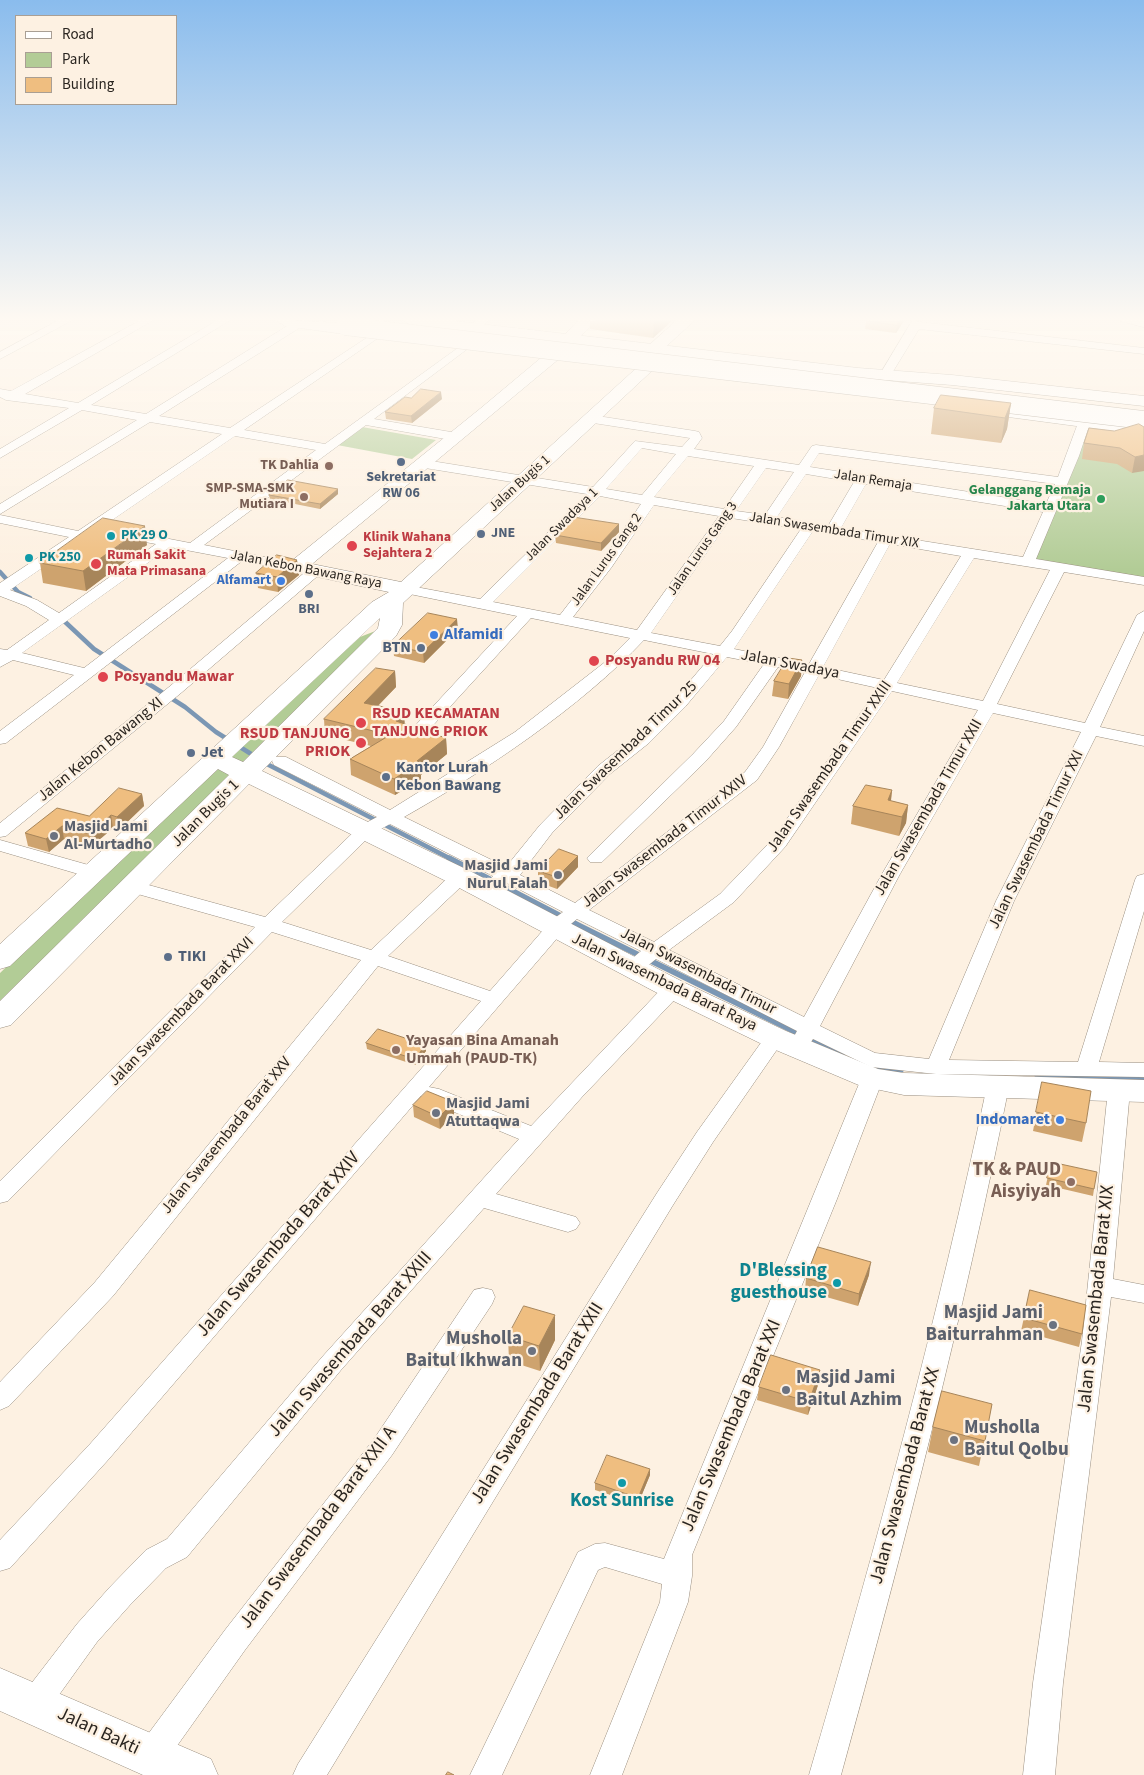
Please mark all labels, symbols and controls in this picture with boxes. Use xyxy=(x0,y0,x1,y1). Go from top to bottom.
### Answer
legend xyxy=(15,15,178,105)
text: Road xyxy=(62,24,94,45)
text: Park xyxy=(62,49,90,70)
text: Building xyxy=(62,74,114,95)
street label: Jalan Bugis 1 xyxy=(486,452,554,516)
marker: Sekretariat RW 06 xyxy=(395,456,407,468)
place label: TK Dahlia xyxy=(260,458,319,474)
marker: TK Dahlia xyxy=(323,460,335,472)
street label: Jalan Remaja xyxy=(833,467,913,495)
place label: Sekretariat RW 06 xyxy=(366,470,436,502)
place label: SMP-SMA-SMK Mutiara I xyxy=(205,481,294,514)
place label: Gelanggang Remaja Jakarta Utara xyxy=(969,483,1091,516)
street label: Jalan Swadaya 1 xyxy=(522,485,602,565)
marker: SMP-SMA-SMK Mutiara I xyxy=(298,491,310,503)
marker: Gelanggang Remaja Jakarta Utara xyxy=(1095,493,1107,505)
street label: Jalan Lurus Gang 3 xyxy=(664,499,742,599)
street label: Jalan Swasembada Timur XIX xyxy=(748,509,920,553)
street label: Jalan Lurus Gang 2 xyxy=(568,510,646,610)
place label: JNE xyxy=(491,526,515,542)
place label: PK 29 O xyxy=(121,528,168,544)
marker: JNE xyxy=(475,528,487,540)
marker: PK 29 O xyxy=(105,530,117,542)
place label: Klinik Wahana Sejahtera 2 xyxy=(363,530,451,562)
marker: Klinik Wahana Sejahtera 2 xyxy=(345,539,359,553)
street label: Jalan Kebon Bawang Raya xyxy=(229,547,383,593)
place label: Rumah Sakit Mata Primasana xyxy=(107,548,206,580)
place label: PK 250 xyxy=(39,550,81,566)
marker: PK 250 xyxy=(23,552,35,564)
marker: Rumah Sakit Mata Primasana xyxy=(89,557,103,571)
place label: Alfamart xyxy=(217,573,271,589)
marker: Alfamart xyxy=(275,575,287,587)
marker: BRI xyxy=(303,588,315,600)
place label: BRI xyxy=(298,602,320,618)
place label: Alfamidi xyxy=(444,625,503,645)
marker: Alfamidi xyxy=(428,629,440,641)
place label: BTN xyxy=(382,638,411,658)
marker: BTN xyxy=(415,642,427,654)
street label: Jalan Swadaya xyxy=(739,646,841,684)
place label: Posyandu RW 04 xyxy=(605,651,720,671)
marker: Posyandu RW 04 xyxy=(587,654,601,668)
place label: Posyandu Mawar xyxy=(114,667,234,687)
marker: Posyandu Mawar xyxy=(96,670,110,684)
street label: Jalan Swasembada Timur 25 xyxy=(550,678,702,824)
street label: Jalan Swasembada Timur XXIII xyxy=(763,678,897,856)
street label: Jalan Kebon Bawang XI xyxy=(34,694,168,806)
place label: RSUD KECAMATAN TANJUNG PRIOK xyxy=(372,704,500,742)
marker: RSUD KECAMATAN TANJUNG PRIOK xyxy=(354,716,368,730)
street label: Jalan Swasembada Timur XXII xyxy=(871,716,987,900)
place label: RSUD TANJUNG PRIOK xyxy=(240,724,350,762)
marker: RSUD TANJUNG PRIOK xyxy=(354,736,368,750)
place label: Jet xyxy=(201,743,223,763)
marker: Jet xyxy=(185,747,197,759)
street label: Jalan Swasembada Timur XXI xyxy=(985,748,1089,932)
place label: Kantor Lurah Kebon Bawang xyxy=(396,758,501,796)
marker: Kantor Lurah Kebon Bawang xyxy=(380,771,392,783)
street label: Jalan Swasembada Timur XXIV xyxy=(578,771,752,913)
street label: Jalan Bugis 1 xyxy=(168,776,244,852)
place label: Masjid Jami Al-Murtadho xyxy=(64,817,152,855)
marker: Masjid Jami Al-Murtadho xyxy=(48,830,60,842)
place label: Masjid Jami Nurul Falah xyxy=(464,856,548,894)
marker: Masjid Jami Nurul Falah xyxy=(552,869,564,881)
street label: Jalan Swasembada Timur xyxy=(617,924,779,1020)
street label: Jalan Swasembada Barat Raya xyxy=(568,930,760,1036)
street label: Jalan Swasembada Barat XXVI xyxy=(105,933,259,1091)
place label: TIKI xyxy=(178,947,206,967)
marker: TIKI xyxy=(162,951,174,963)
place label: Yayasan Bina Amanah Ummah (PAUD-TK) xyxy=(406,1031,559,1069)
marker: Yayasan Bina Amanah Ummah (PAUD-TK) xyxy=(390,1044,402,1056)
street label: Jalan Swasembada Barat XXV xyxy=(158,1054,296,1218)
place label: Masjid Jami Atuttaqwa xyxy=(446,1094,530,1132)
marker: Masjid Jami Atuttaqwa xyxy=(430,1107,442,1119)
place label: Indomaret xyxy=(975,1110,1050,1130)
marker: Indomaret xyxy=(1054,1114,1066,1126)
street label: Jalan Swasembada Barat XXIV xyxy=(192,1148,366,1342)
place label: TK & PAUD Aisyiyah xyxy=(973,1160,1061,1204)
marker: TK & PAUD Aisyiyah xyxy=(1065,1176,1077,1188)
street label: Jalan Swasembada Barat XIX xyxy=(1074,1184,1120,1414)
street label: Jalan Swasembada Barat XXIII xyxy=(264,1248,438,1442)
place label: D'Blessing guesthouse xyxy=(730,1261,827,1305)
marker: D'Blessing guesthouse xyxy=(831,1277,843,1289)
street label: Jalan Swasembada Barat XXII xyxy=(467,1299,609,1509)
place label: Masjid Jami Baiturrahman xyxy=(926,1303,1043,1347)
street label: Jalan Swasembada Barat XXI xyxy=(677,1316,787,1536)
marker: Masjid Jami Baiturrahman xyxy=(1047,1319,1059,1331)
place label: Musholla Baitul Ikhwan xyxy=(406,1329,522,1373)
marker: Musholla Baitul Ikhwan xyxy=(526,1345,538,1357)
street label: Jalan Swasembada Barat XX xyxy=(866,1365,946,1587)
place label: Masjid Jami Baitul Azhim xyxy=(796,1368,902,1412)
marker: Masjid Jami Baitul Azhim xyxy=(780,1384,792,1396)
place label: Musholla Baitul Qolbu xyxy=(964,1418,1069,1462)
street label: Jalan Swasembada Barat XXII A xyxy=(235,1422,403,1634)
marker: Musholla Baitul Qolbu xyxy=(948,1434,960,1446)
marker: Kost Sunrise xyxy=(616,1477,628,1489)
place label: Kost Sunrise xyxy=(570,1491,674,1513)
street label: Jalan Bakti xyxy=(53,1703,143,1761)

